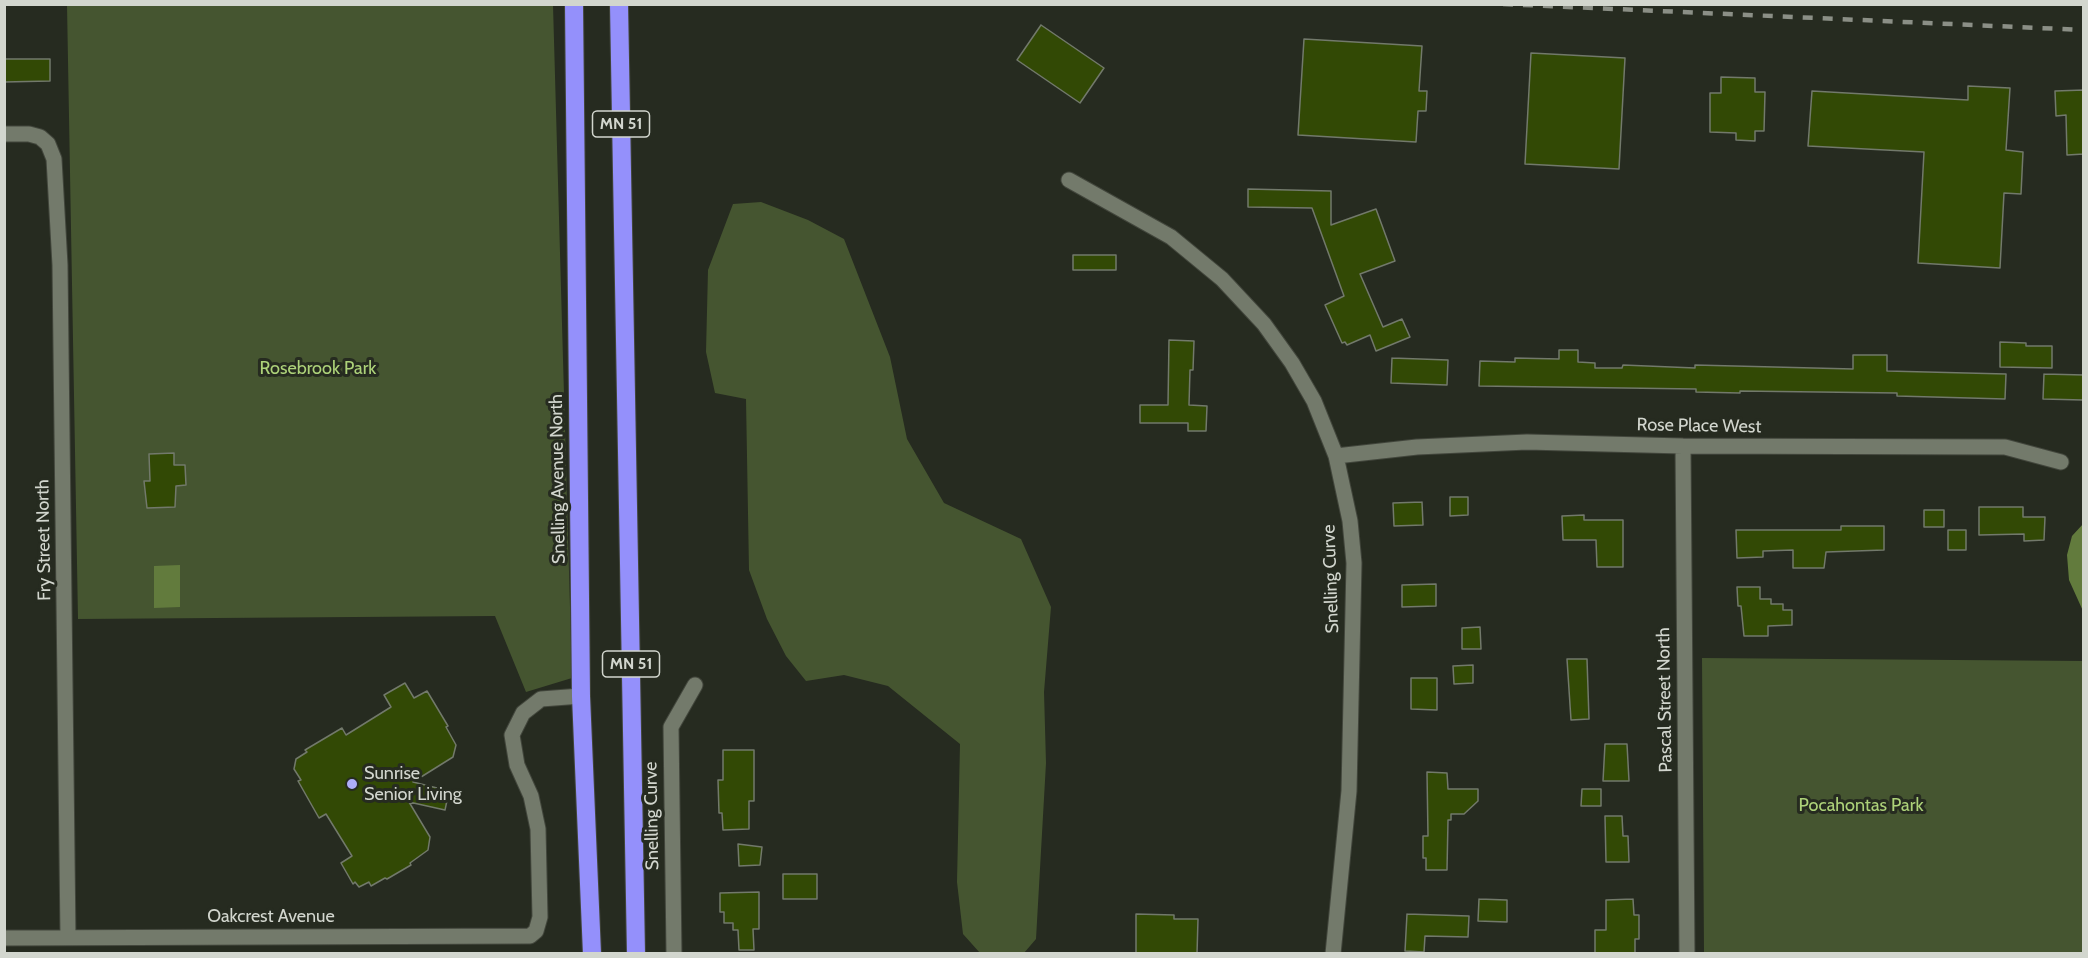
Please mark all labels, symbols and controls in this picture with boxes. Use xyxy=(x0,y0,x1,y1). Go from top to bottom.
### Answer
road number: MN 51 xyxy=(592,111,650,137)
park label: Rosebrook Park xyxy=(260,358,376,380)
street label: Snelling Avenue North xyxy=(546,394,570,564)
street label: Rose Place West xyxy=(1637,414,1761,438)
street label: Fry Street North xyxy=(32,479,56,601)
street label: Snelling Curve xyxy=(1318,524,1344,634)
street label: Pascal Street North xyxy=(1653,627,1677,773)
road number: MN 51 xyxy=(602,651,660,677)
street label: Snelling Curve xyxy=(640,761,664,871)
place label: Sunrise Senior Living xyxy=(364,763,462,806)
marker: Sunrise Senior Living xyxy=(345,777,359,791)
park label: Pocahontas Park xyxy=(1799,795,1923,817)
street label: Oakcrest Avenue xyxy=(207,906,335,928)

